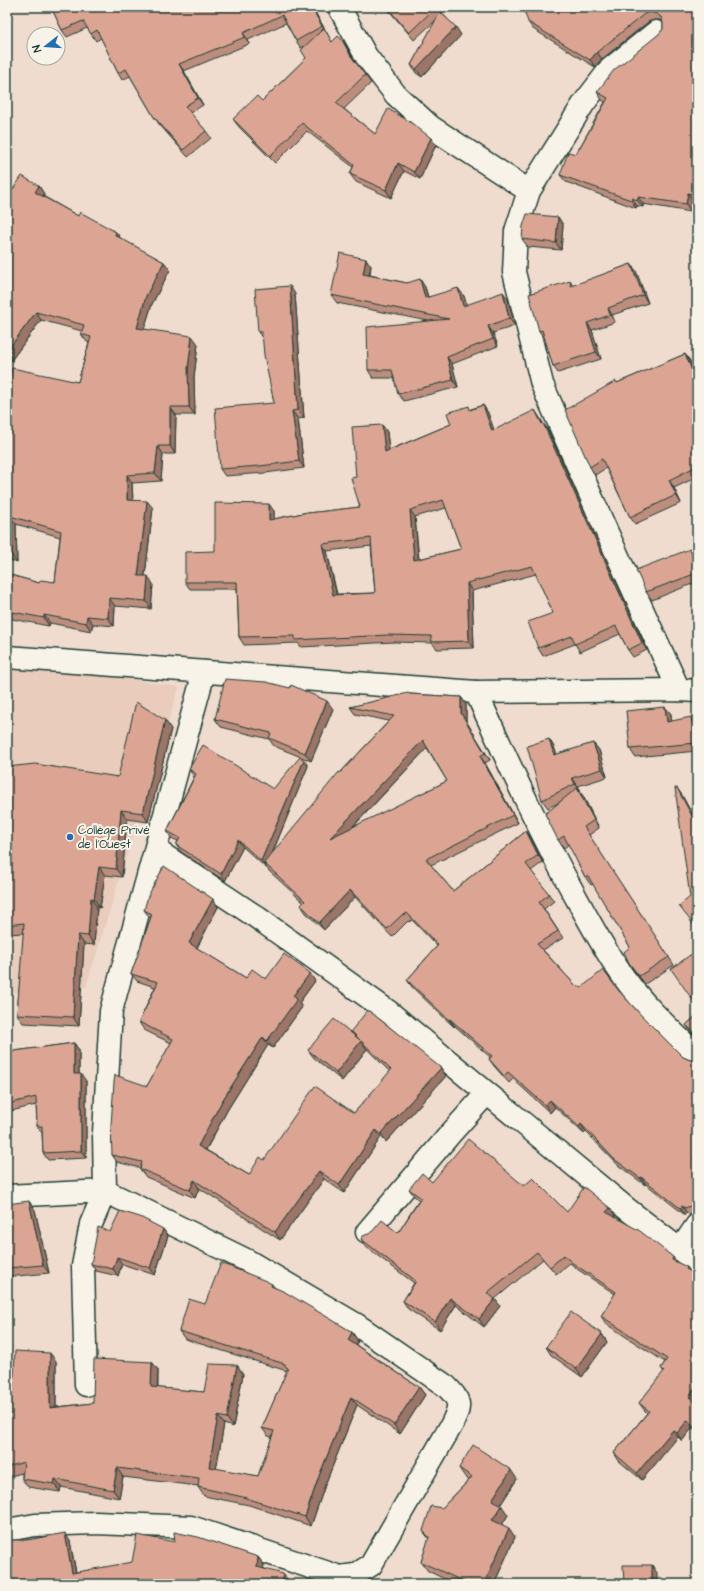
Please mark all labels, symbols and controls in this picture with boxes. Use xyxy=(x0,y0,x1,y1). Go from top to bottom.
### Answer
north arrow xyxy=(26,26,66,66)
text: N xyxy=(29,43,45,54)
place label: Collège Privé de l'Ouest xyxy=(78,822,150,853)
marker: Collège Privé de l'Ouest xyxy=(65,832,75,842)

